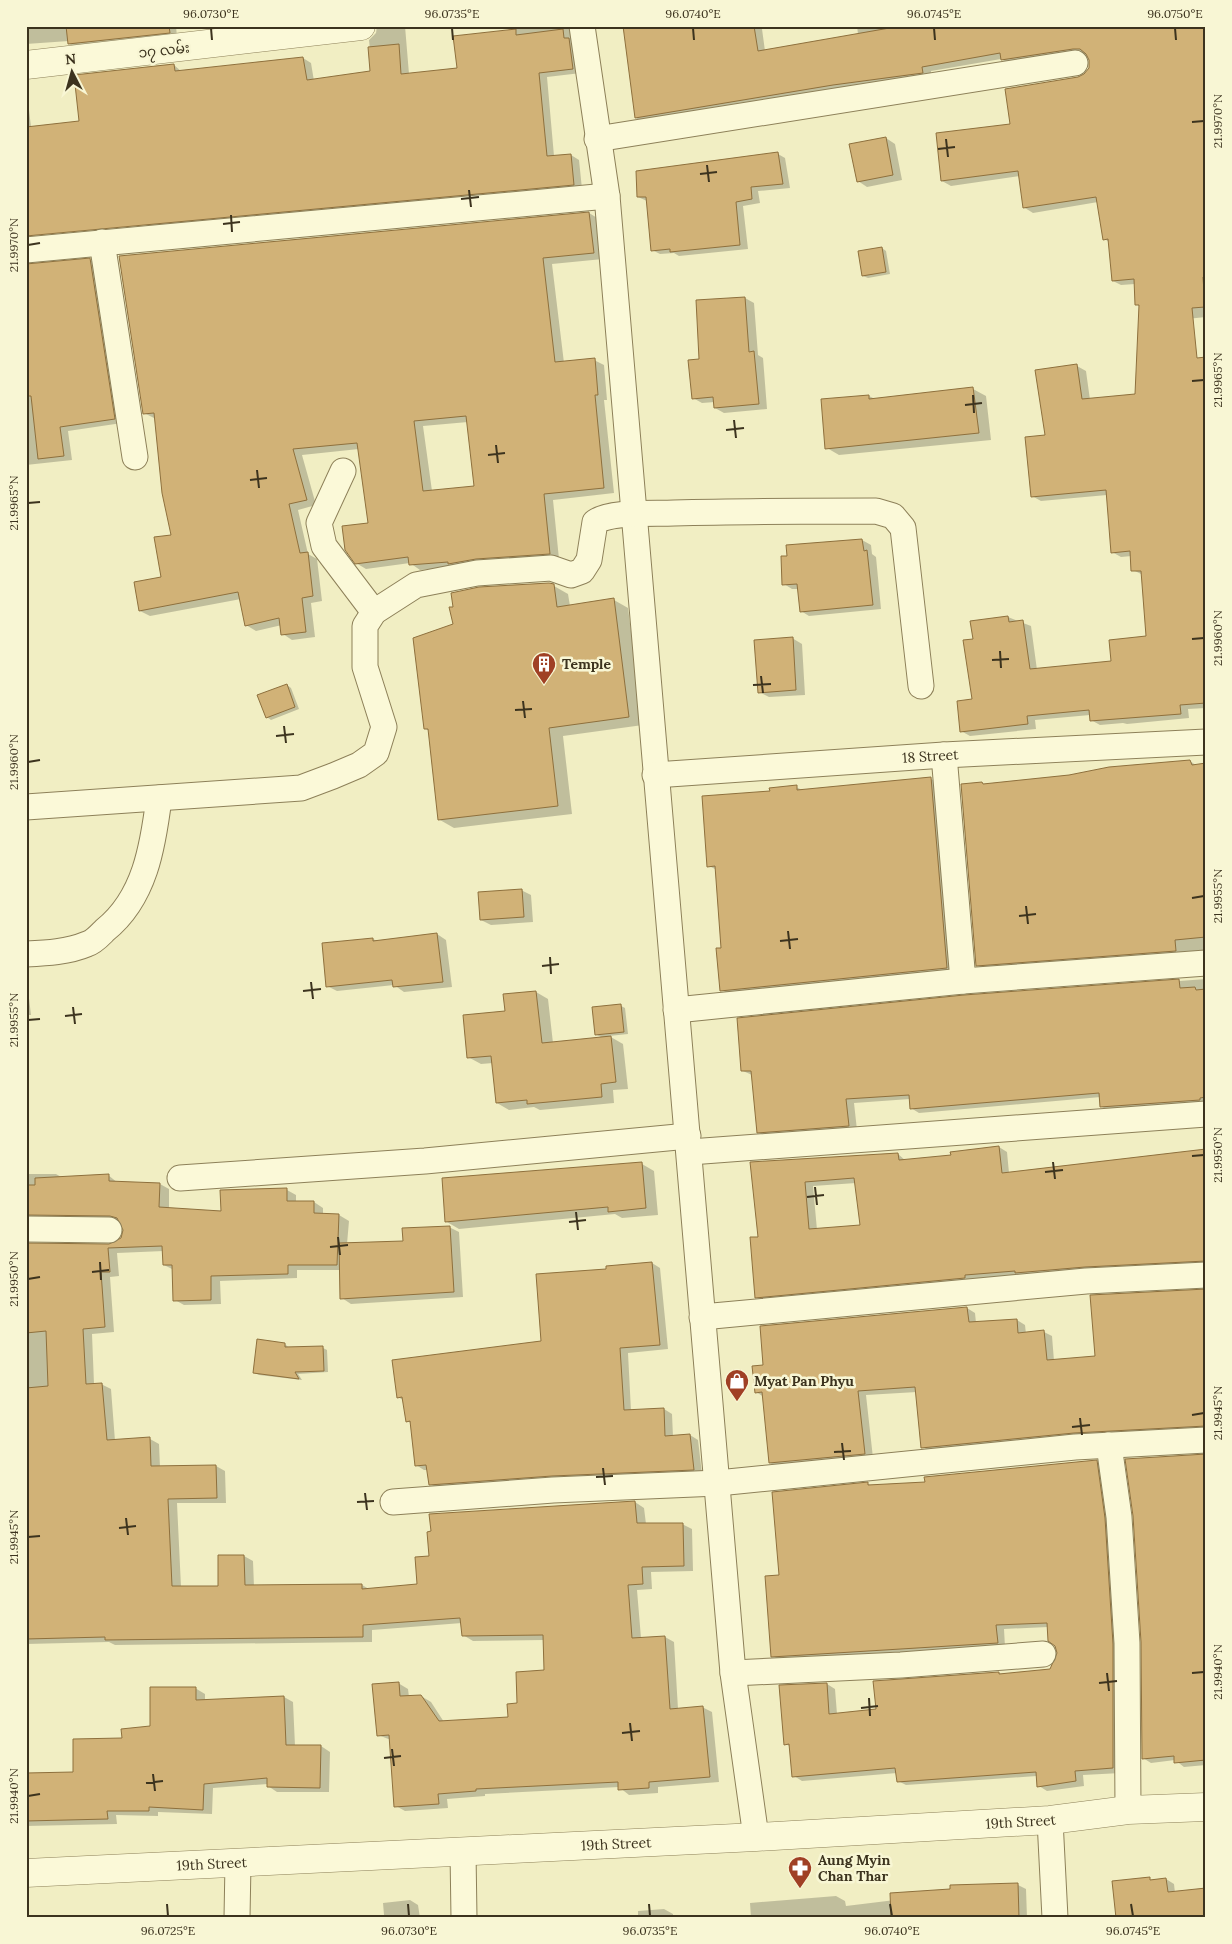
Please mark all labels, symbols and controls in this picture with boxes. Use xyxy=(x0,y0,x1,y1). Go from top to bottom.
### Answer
text: 96.0730°E xyxy=(183,6,239,21)
text: 96.0735°E xyxy=(425,6,479,21)
text: 96.0740°E xyxy=(665,6,721,21)
text: 96.0745°E xyxy=(907,6,961,21)
text: 96.0750°E xyxy=(1147,6,1203,21)
street label: ၁၇ လမ်း xyxy=(137,37,191,65)
north arrow xyxy=(48,48,98,98)
text: N xyxy=(64,50,77,69)
text: 21.9970°N xyxy=(1210,94,1225,148)
text: 21.9970°N xyxy=(6,218,21,272)
text: 21.9965°N xyxy=(1210,352,1225,408)
text: 21.9965°N xyxy=(6,475,21,531)
text: 21.9960°N xyxy=(1210,610,1225,666)
building icon: Temple xyxy=(531,651,557,685)
place label: Temple xyxy=(562,655,611,673)
text: 21.9960°N xyxy=(6,734,21,790)
street label: 18 Street xyxy=(902,745,960,767)
text: 21.9955°N xyxy=(1210,869,1225,923)
text: 21.9955°N xyxy=(6,993,21,1047)
text: 21.9950°N xyxy=(1210,1127,1225,1183)
text: 21.9950°N xyxy=(6,1251,21,1307)
shop icon: Myat Pan Phyu xyxy=(724,1368,750,1402)
place label: Myat Pan Phyu xyxy=(754,1372,854,1390)
text: 21.9945°N xyxy=(1210,1386,1225,1440)
text: 21.9945°N xyxy=(6,1510,21,1564)
text: 21.9940°N xyxy=(1210,1644,1225,1700)
text: 21.9940°N xyxy=(6,1768,21,1824)
street label: 19th Street xyxy=(985,1810,1058,1833)
street label: 19th Street xyxy=(581,1833,652,1855)
place label: Aung Myin Chan Thar xyxy=(818,1851,891,1885)
street label: 19th Street xyxy=(176,1853,248,1875)
pharmacy icon: Aung Myin Chan Thar xyxy=(787,1855,813,1889)
text: 96.0725°E xyxy=(141,1923,195,1938)
text: 96.0730°E xyxy=(381,1923,437,1938)
text: 96.0735°E xyxy=(623,1923,677,1938)
text: 96.0740°E xyxy=(864,1923,920,1938)
text: 96.0745°E xyxy=(1106,1923,1160,1938)

